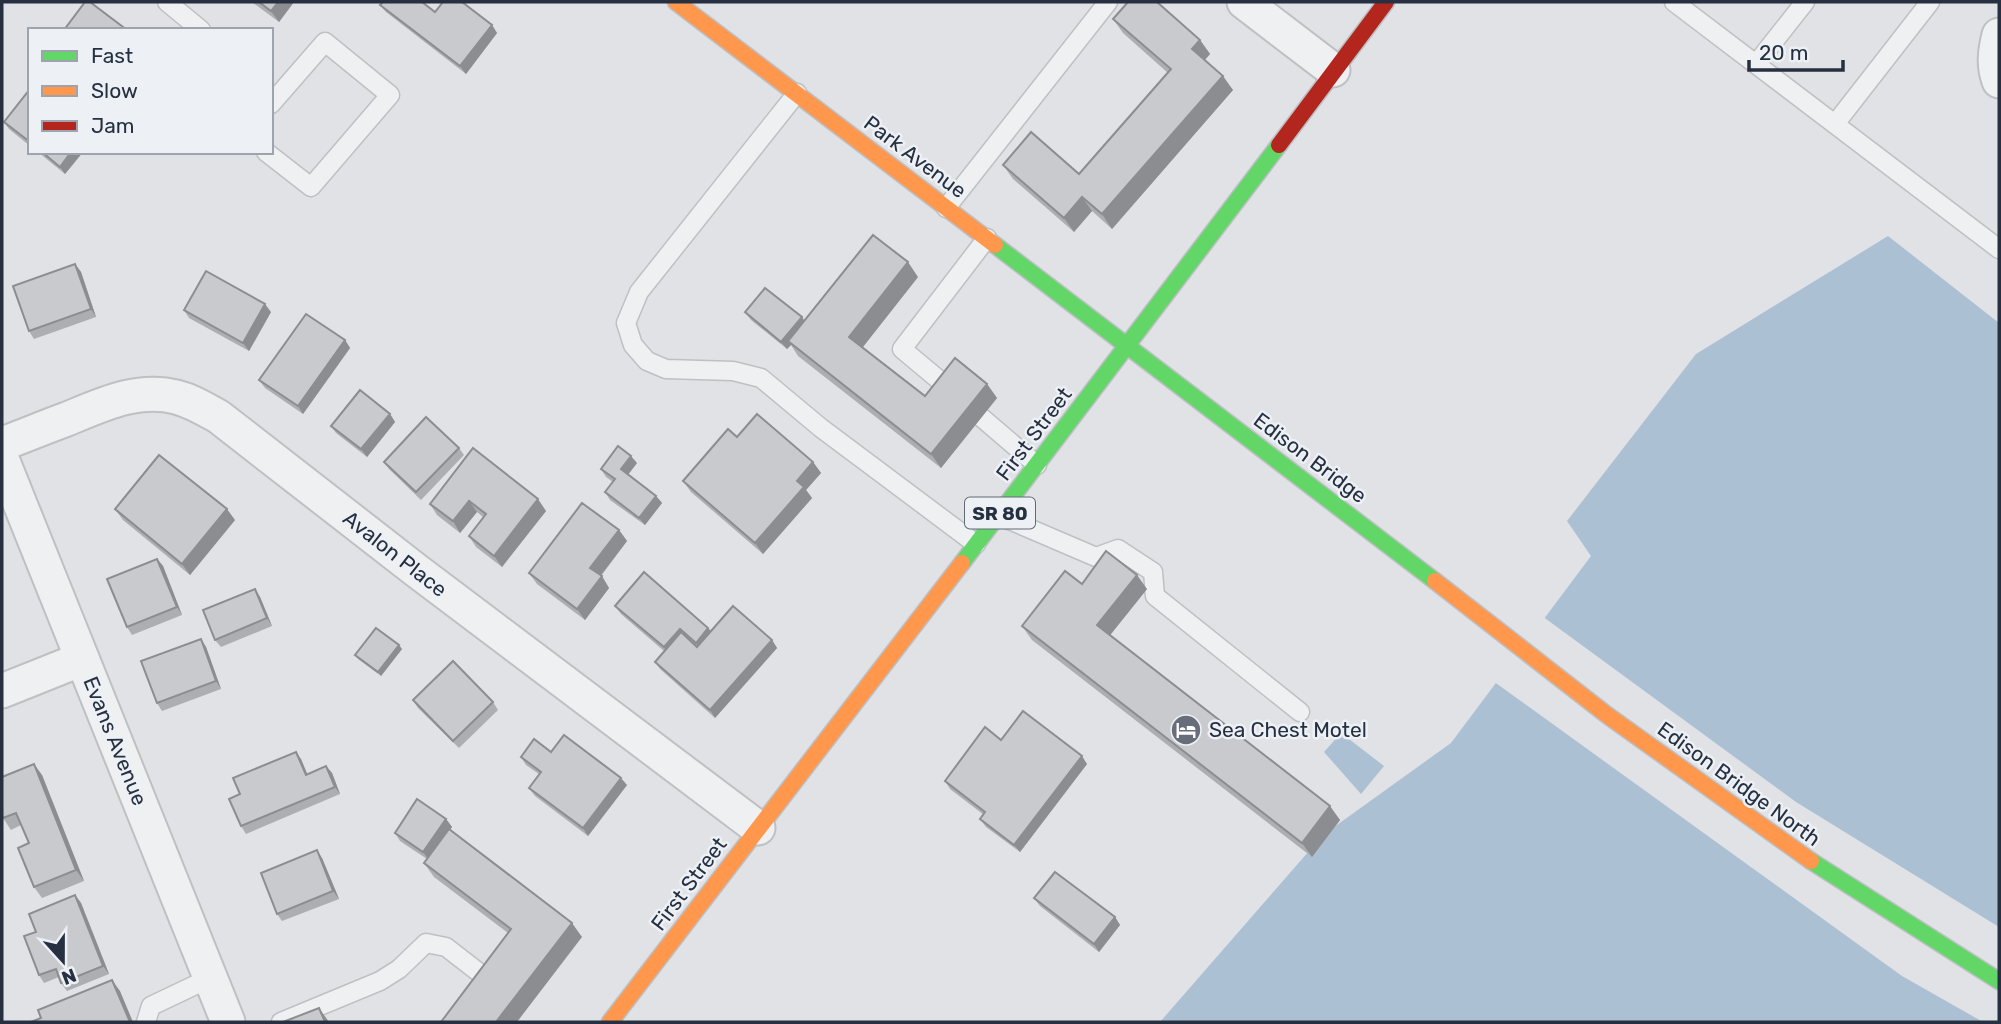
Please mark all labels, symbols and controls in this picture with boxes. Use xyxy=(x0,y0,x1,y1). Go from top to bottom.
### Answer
legend xyxy=(28,28,273,154)
scale bar xyxy=(1749,28,1843,72)
text: 20 m xyxy=(1759,40,1808,65)
text: Fast xyxy=(91,43,133,68)
text: Slow xyxy=(91,78,138,103)
street label: Park Avenue xyxy=(859,110,971,203)
text: Jam xyxy=(91,113,135,138)
street label: First Street xyxy=(990,382,1077,485)
street label: Edison Bridge xyxy=(1249,407,1372,508)
road number: SR 80 xyxy=(965,498,1035,528)
street label: Avalon Place xyxy=(338,505,452,602)
street label: Evans Avenue xyxy=(78,673,153,809)
hotel icon: Sea Chest Motel xyxy=(1169,713,1203,747)
street label: Edison Bridge North xyxy=(1653,716,1826,851)
place label: Sea Chest Motel xyxy=(1209,717,1367,742)
street label: First Street xyxy=(645,832,732,935)
north arrow xyxy=(28,926,98,996)
text: N xyxy=(58,963,79,990)

